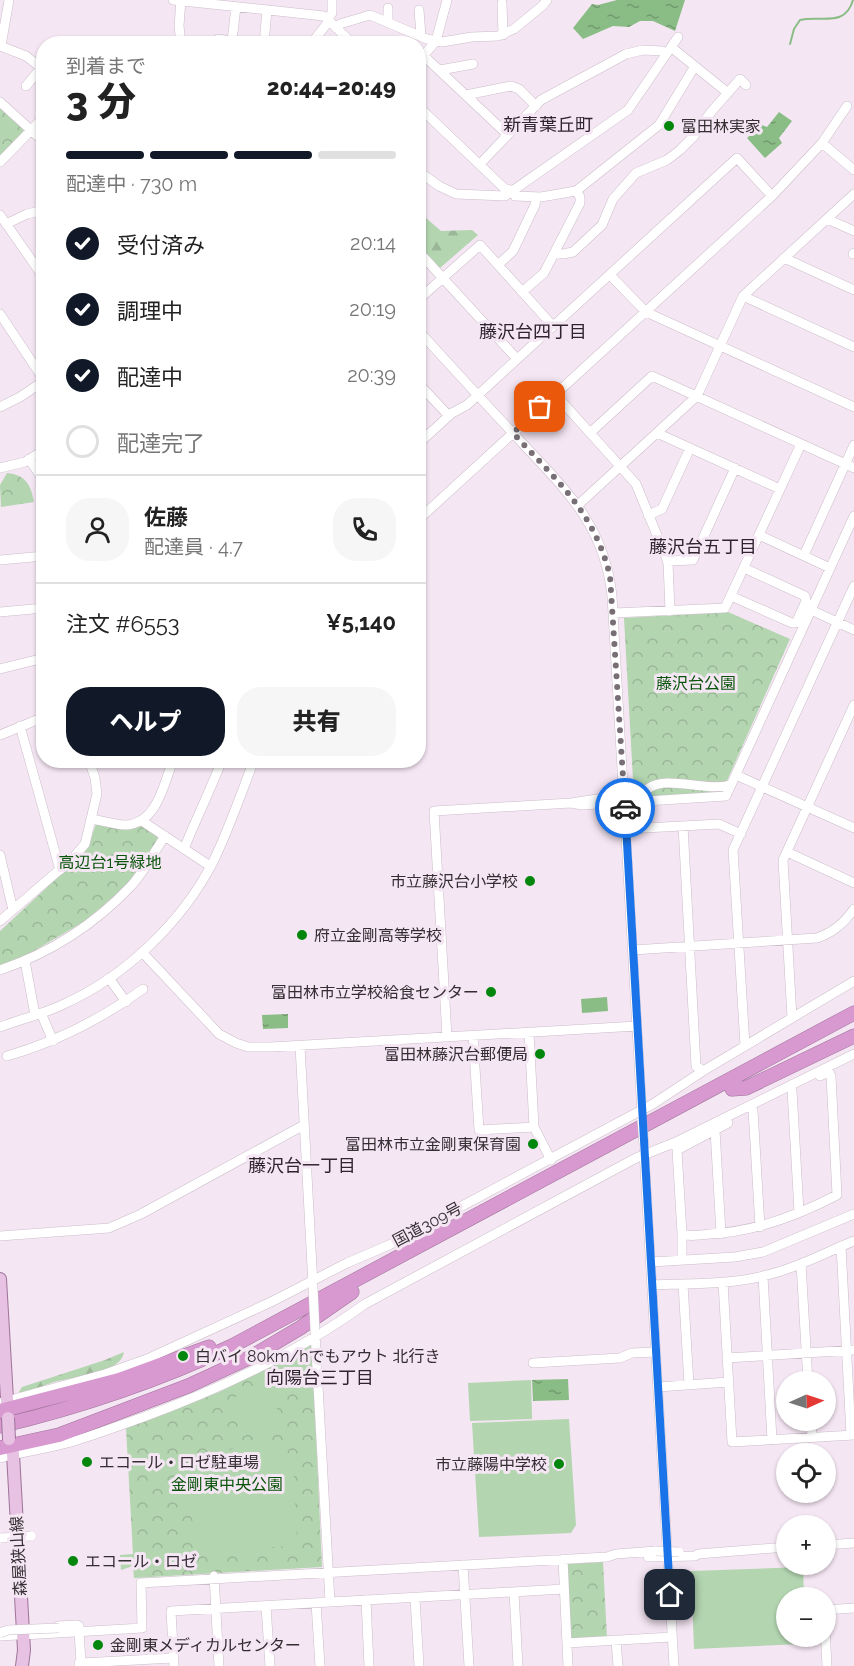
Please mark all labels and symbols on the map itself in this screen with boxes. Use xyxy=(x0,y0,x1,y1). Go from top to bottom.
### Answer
district label: 新青葉丘町 xyxy=(503,114,593,135)
place label: 富田林実家 xyxy=(681,117,761,136)
marker: 富田林実家 xyxy=(662,119,676,133)
district label: 藤沢台四丁目 xyxy=(479,321,587,342)
pin xyxy=(514,381,565,432)
district label: 藤沢台五丁目 xyxy=(649,536,757,557)
park label: 藤沢台公園 xyxy=(656,674,736,693)
courier xyxy=(595,778,655,838)
park label: 高辺台1号緑地 xyxy=(59,853,161,872)
place label: 市立藤沢台小学校 xyxy=(390,872,518,891)
marker: 市立藤沢台小学校 xyxy=(523,874,537,888)
place label: 府立金剛高等学校 xyxy=(314,926,442,945)
marker: 府立金剛高等学校 xyxy=(295,928,309,942)
place label: 富田林市立学校給食センター xyxy=(271,983,479,1002)
marker: 富田林市立学校給食センター xyxy=(484,985,498,999)
place label: 富田林藤沢台郵便局 xyxy=(384,1045,528,1064)
marker: 富田林藤沢台郵便局 xyxy=(533,1047,547,1061)
place label: 富田林市立金剛東保育園 xyxy=(345,1135,521,1154)
marker: 富田林市立金剛東保育園 xyxy=(526,1137,540,1151)
district label: 藤沢台一丁目 xyxy=(248,1155,356,1176)
street label: 国道309号 xyxy=(389,1198,465,1251)
place label: 白バイ 80km/hでもアウト 北行き xyxy=(195,1347,441,1366)
marker: 白バイ 80km/hでもアウト 北行き xyxy=(176,1349,190,1363)
district label: 向陽台三丁目 xyxy=(266,1367,374,1388)
north arrow xyxy=(776,1371,836,1431)
place label: エコール・ロゼ駐車場 xyxy=(99,1453,259,1472)
marker: エコール・ロゼ駐車場 xyxy=(80,1455,94,1469)
place label: 市立藤陽中学校 xyxy=(435,1455,547,1474)
marker: 市立藤陽中学校 xyxy=(552,1457,566,1471)
park label: 金剛東中央公園 xyxy=(171,1475,283,1494)
street label: 森屋狭山線 xyxy=(7,1516,30,1596)
place label: エコール・ロゼ xyxy=(85,1552,197,1571)
marker: エコール・ロゼ xyxy=(66,1554,80,1568)
pin xyxy=(644,1569,695,1620)
place label: 金剛東メディカルセンター xyxy=(110,1636,301,1655)
marker: 金剛東メディカルセンター xyxy=(91,1638,105,1652)

